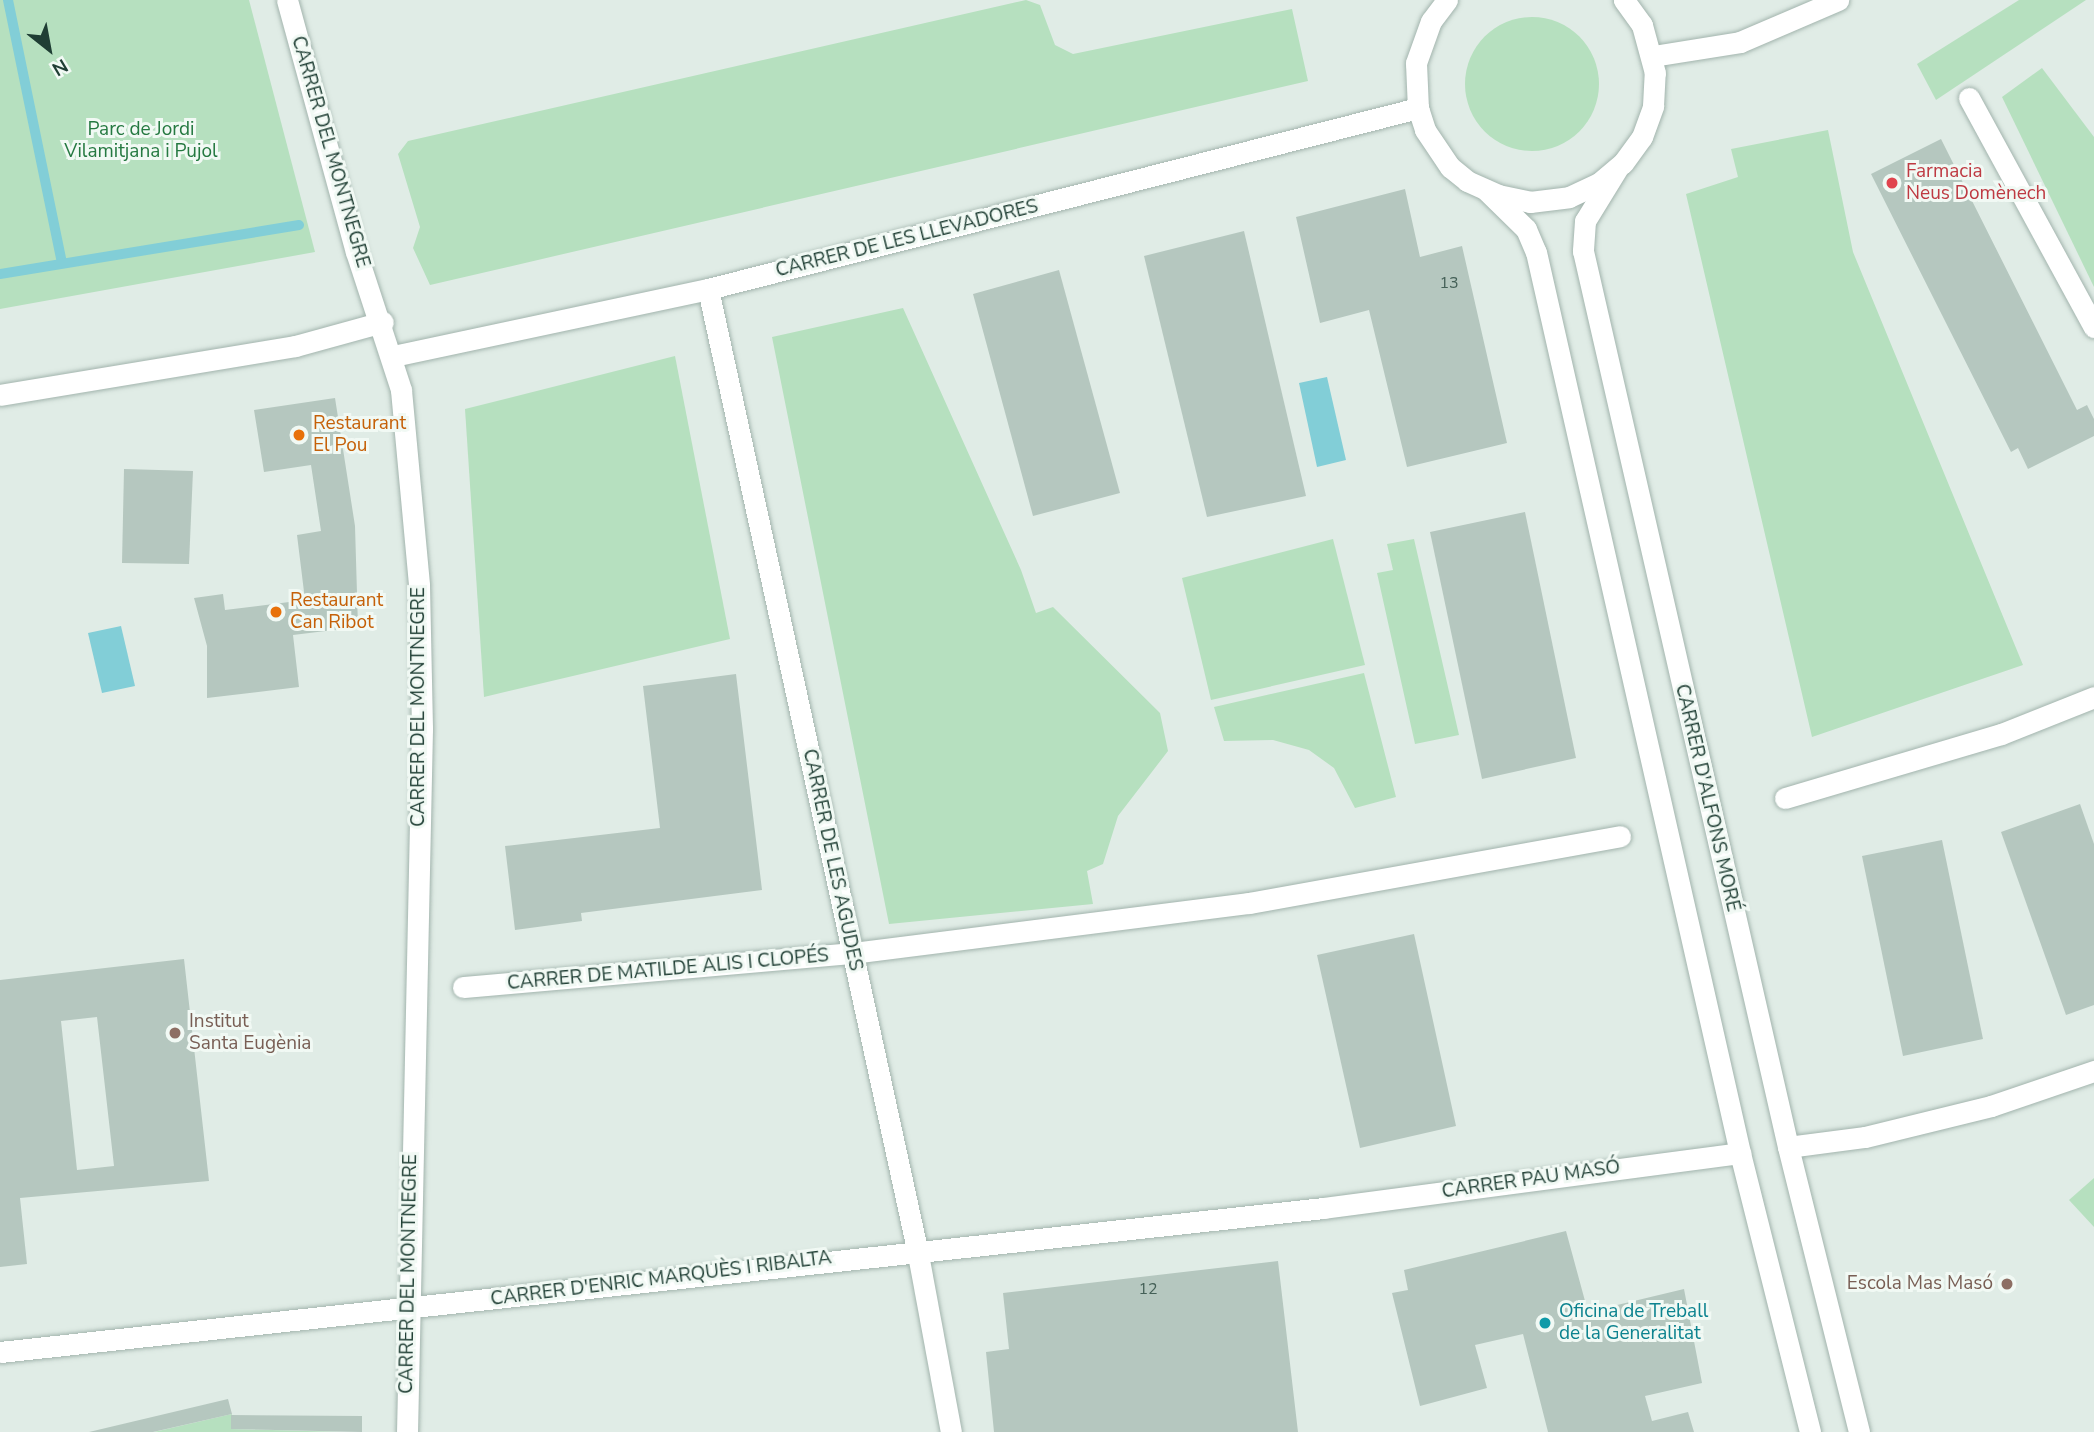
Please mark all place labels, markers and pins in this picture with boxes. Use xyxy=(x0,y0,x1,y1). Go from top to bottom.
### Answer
place label: Farmacia Neus Domènech xyxy=(1906,161,2046,205)
marker: Farmacia Neus Domènech xyxy=(1884,175,1900,191)
place label: Restaurant El Pou xyxy=(313,413,406,457)
marker: Restaurant El Pou xyxy=(291,427,307,443)
place label: Restaurant Can Ribot xyxy=(290,590,383,634)
marker: Restaurant Can Ribot xyxy=(268,604,284,620)
place label: Institut Santa Eugènia xyxy=(189,1011,311,1055)
marker: Institut Santa Eugènia xyxy=(167,1025,183,1041)
place label: Escola Mas Masó xyxy=(1847,1273,1993,1295)
marker: Escola Mas Masó xyxy=(1999,1276,2015,1292)
place label: Oficina de Treball de la Generalitat xyxy=(1559,1301,1708,1345)
marker: Oficina de Treball de la Generalitat xyxy=(1537,1315,1553,1331)

